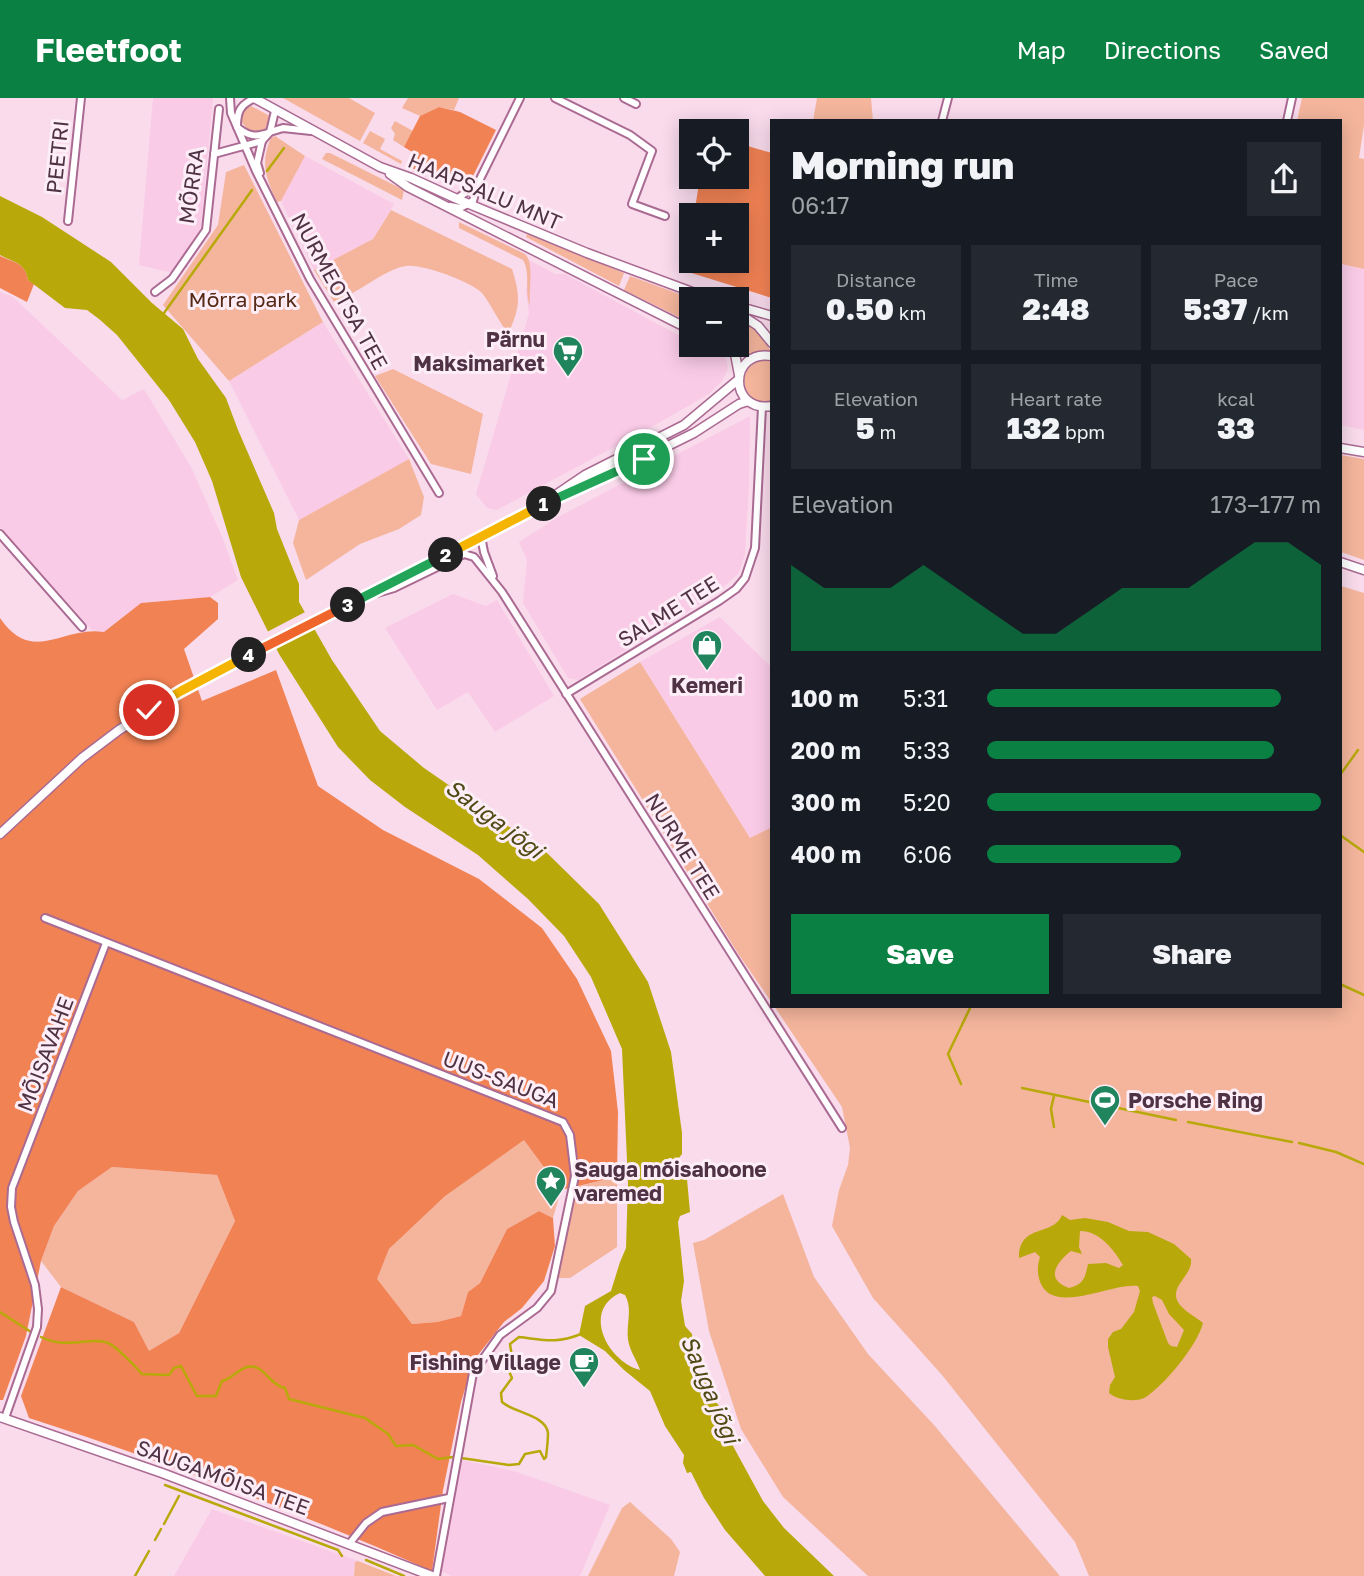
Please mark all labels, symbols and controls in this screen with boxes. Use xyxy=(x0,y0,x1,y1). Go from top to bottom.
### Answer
text: Fleetfoot xyxy=(35,30,182,69)
text: Map xyxy=(1017,35,1066,64)
text: Directions xyxy=(1104,35,1221,64)
text: Saved xyxy=(1259,35,1329,64)
street label: PEETRI xyxy=(40,119,74,195)
map controls xyxy=(679,119,749,357)
button: locate xyxy=(679,119,749,189)
text: Morning run xyxy=(791,142,1014,187)
button: share xyxy=(1247,142,1321,216)
street label: MÕRRA xyxy=(173,146,209,226)
street label: HAAPSALU MNT xyxy=(404,147,566,235)
text: 06:17 xyxy=(791,191,849,219)
button: + xyxy=(679,203,749,273)
street label: NURMEOTSA TEE xyxy=(286,208,394,374)
text: Distance xyxy=(836,268,916,291)
text: Time xyxy=(1034,268,1078,291)
text: Pace xyxy=(1214,268,1258,291)
park label: Mõrra park xyxy=(189,286,298,312)
button: − xyxy=(679,287,749,357)
text: 0.50 xyxy=(826,291,894,327)
text: 2:48 xyxy=(1022,291,1090,327)
text: 5:37 xyxy=(1183,291,1247,327)
text: km xyxy=(894,301,926,324)
text: /km xyxy=(1247,301,1289,324)
place label: Pärnu Maksimarket xyxy=(413,326,545,376)
supermarket icon: Pärnu Maksimarket xyxy=(551,334,585,378)
text: Elevation xyxy=(834,387,918,410)
text: Heart rate xyxy=(1010,387,1102,410)
text: kcal xyxy=(1217,387,1255,410)
text: 5 xyxy=(856,410,875,446)
text: 132 xyxy=(1007,410,1060,446)
text: 33 xyxy=(1217,410,1255,446)
text: m xyxy=(875,420,896,443)
text: bpm xyxy=(1060,420,1105,443)
pin xyxy=(614,429,674,489)
icon: arrive xyxy=(625,440,663,478)
pin: 1 xyxy=(526,486,562,522)
text: Elevation xyxy=(791,490,893,518)
text: 173–177 m xyxy=(1210,490,1321,518)
text: 1 xyxy=(539,492,548,515)
pin: 2 xyxy=(428,538,464,573)
text: 2 xyxy=(440,543,451,566)
street label: SALME TEE xyxy=(613,570,723,652)
pin: 3 xyxy=(330,588,366,622)
text: 3 xyxy=(342,593,353,616)
shop icon: Kemeri xyxy=(690,628,724,672)
pin: 4 xyxy=(232,638,266,672)
text: 4 xyxy=(243,643,254,666)
place label: Kemeri xyxy=(671,672,743,698)
pin xyxy=(119,680,179,740)
text: 100 m xyxy=(791,684,859,712)
text: 5:31 xyxy=(903,684,948,712)
icon: check xyxy=(130,691,168,729)
text: 200 m xyxy=(791,736,861,764)
text: 5:33 xyxy=(903,736,950,764)
water label: Sauga jõgi xyxy=(441,772,552,865)
street label: NURME TEE xyxy=(640,788,726,904)
text: 300 m xyxy=(791,788,861,816)
text: 5:20 xyxy=(903,788,951,816)
text: 400 m xyxy=(791,840,861,868)
text: 6:06 xyxy=(903,840,952,868)
button: Save xyxy=(791,914,1049,994)
button: Share xyxy=(1063,914,1321,994)
street label: MÕISAVAHE xyxy=(11,993,79,1115)
street label: UUS-SAUGA xyxy=(439,1045,563,1113)
sports icon: Porsche Ring xyxy=(1088,1083,1122,1127)
place label: Porsche Ring xyxy=(1128,1087,1263,1113)
place label: Sauga mõisahoone varemed xyxy=(574,1156,767,1206)
place icon: Sauga mõisahoone varemed xyxy=(534,1164,568,1208)
water label: Sauga jõgi xyxy=(676,1331,747,1450)
cafe icon: Fishing Village xyxy=(567,1345,601,1389)
place label: Fishing Village xyxy=(409,1349,561,1375)
street label: SAUGAMÕISA TEE xyxy=(133,1434,313,1520)

